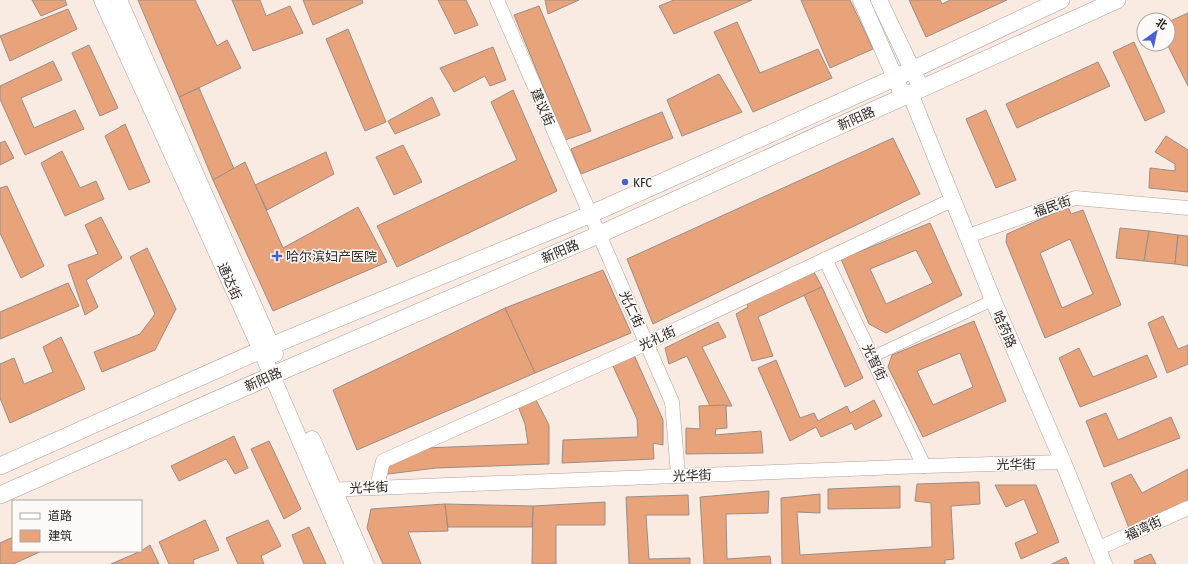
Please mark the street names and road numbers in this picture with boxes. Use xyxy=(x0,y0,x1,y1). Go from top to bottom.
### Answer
street label: 建议街 xyxy=(528,86,557,128)
street label: 新阳路 xyxy=(835,104,877,133)
street label: 福民街 xyxy=(1031,193,1073,220)
street label: 新阳路 xyxy=(539,237,581,266)
street label: 通达街 xyxy=(215,260,244,302)
street label: 光仁街 xyxy=(617,288,647,330)
street label: 哈药路 xyxy=(990,308,1019,350)
street label: 光礼街 xyxy=(636,323,678,353)
street label: 光智街 xyxy=(859,341,890,383)
street label: 新阳路 xyxy=(242,365,284,394)
street label: 光华街 xyxy=(996,457,1036,472)
street label: 光华街 xyxy=(672,467,712,484)
street label: 光华街 xyxy=(349,479,389,496)
street label: 福湾街 xyxy=(1122,513,1164,543)

